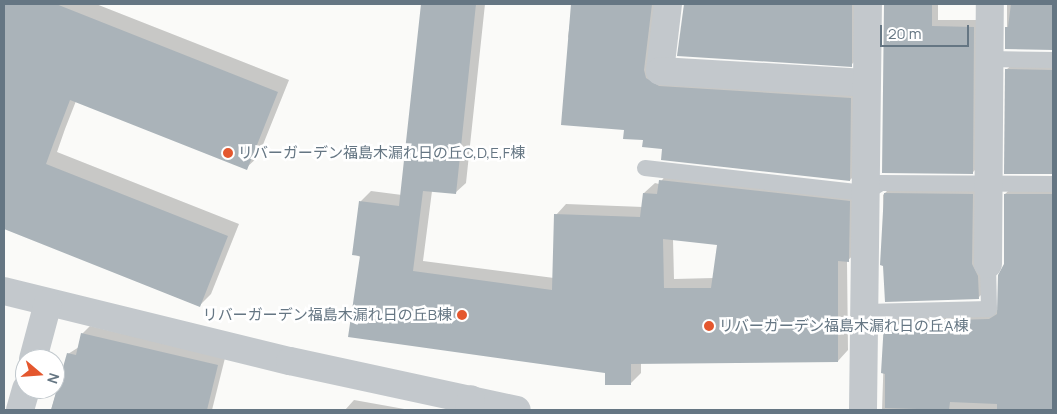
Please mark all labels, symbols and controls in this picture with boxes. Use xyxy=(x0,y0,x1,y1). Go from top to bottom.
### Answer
scale bar xyxy=(882,15,971,47)
text: 20 m xyxy=(888,23,921,44)
place label: リバーガーデン福島木漏れ日の丘C,D,E,F棟 xyxy=(238,144,525,162)
marker: リバーガーデン福島木漏れ日の丘C,D,E,F棟 xyxy=(222,147,234,159)
place label: リバーガーデン福島木漏れ日の丘B棟 xyxy=(203,306,452,324)
marker: リバーガーデン福島木漏れ日の丘B棟 xyxy=(456,309,468,321)
place label: リバーガーデン福島木漏れ日の丘A棟 xyxy=(719,317,969,335)
marker: リバーガーデン福島木漏れ日の丘A棟 xyxy=(703,320,715,332)
north arrow xyxy=(15,349,65,399)
text: N xyxy=(43,371,64,386)

